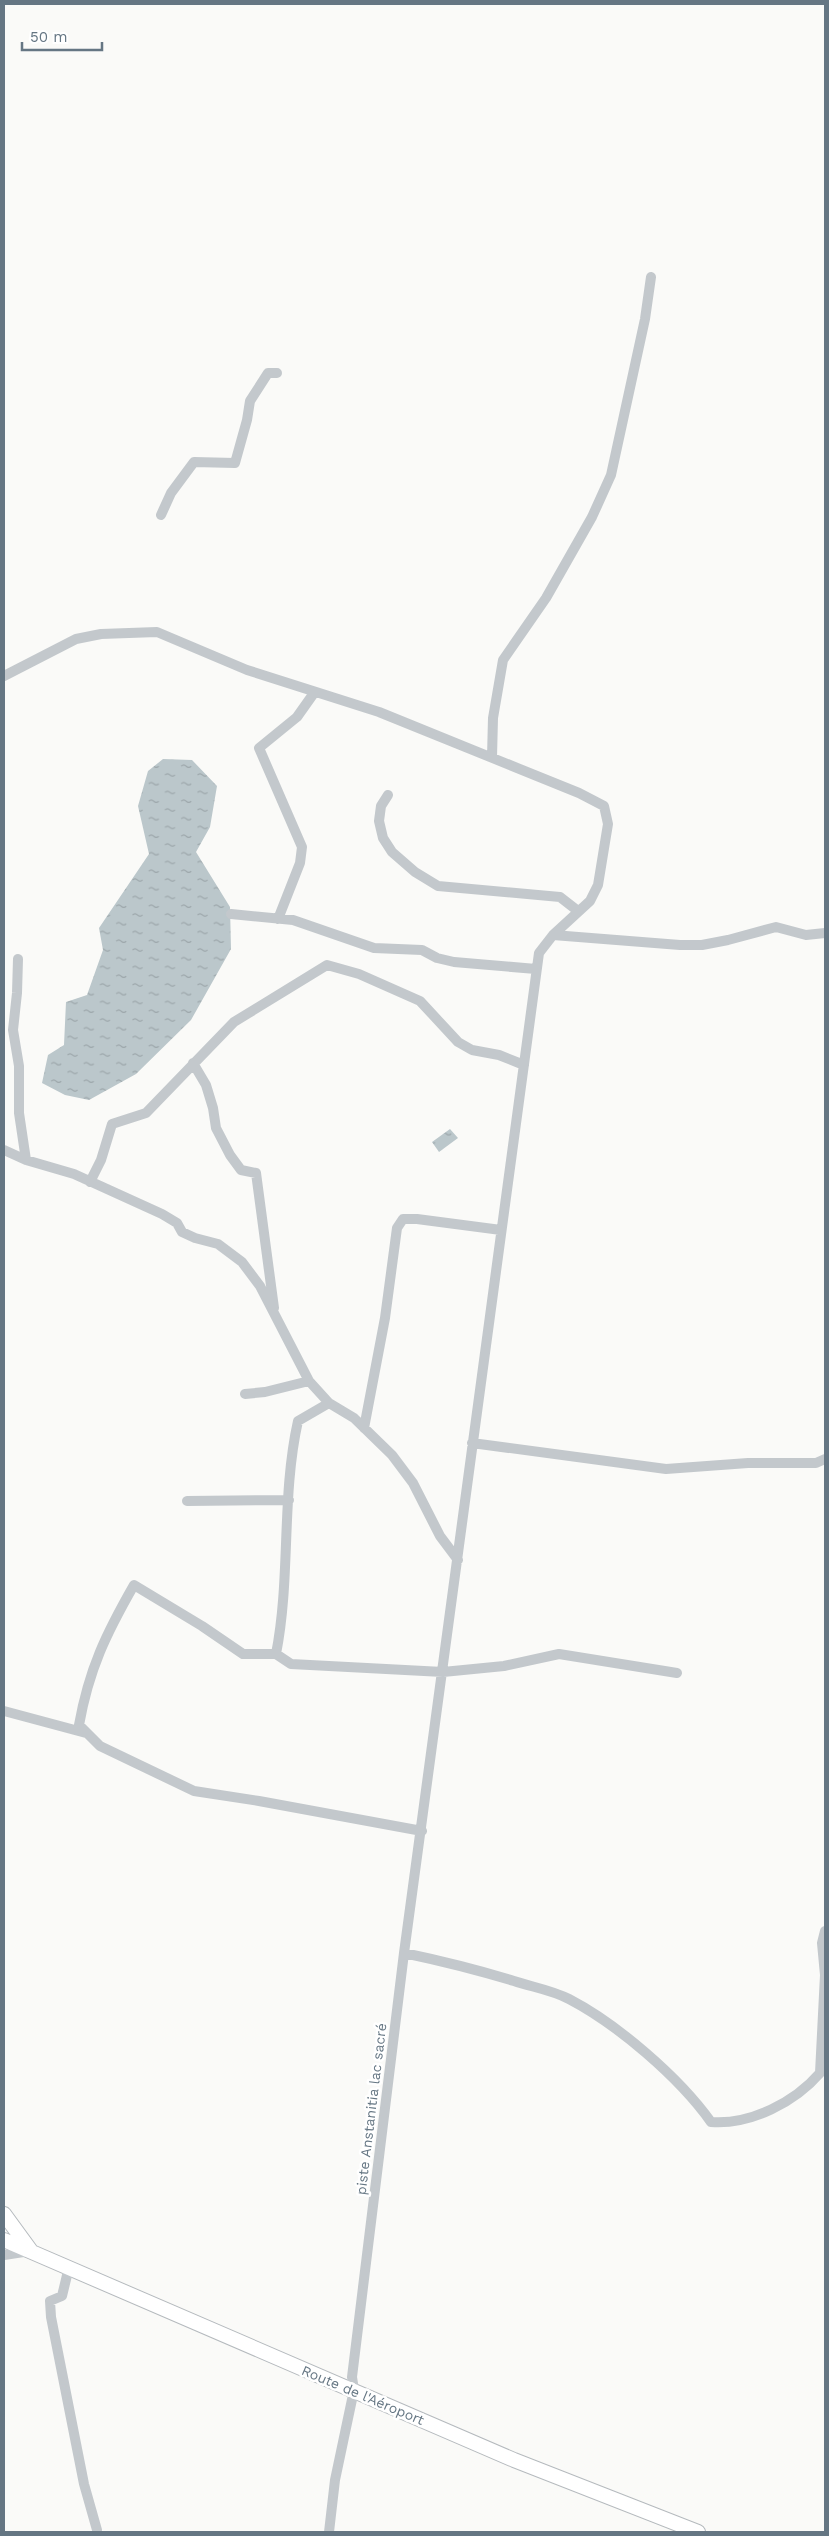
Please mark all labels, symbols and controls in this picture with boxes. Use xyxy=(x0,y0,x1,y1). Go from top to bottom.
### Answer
scale bar xyxy=(22,20,102,52)
text: 50 m xyxy=(30,28,67,46)
street label: piste Anstanitia lac sacré xyxy=(353,2022,389,2196)
street label: Route de l'Aéroport xyxy=(299,2362,427,2428)

